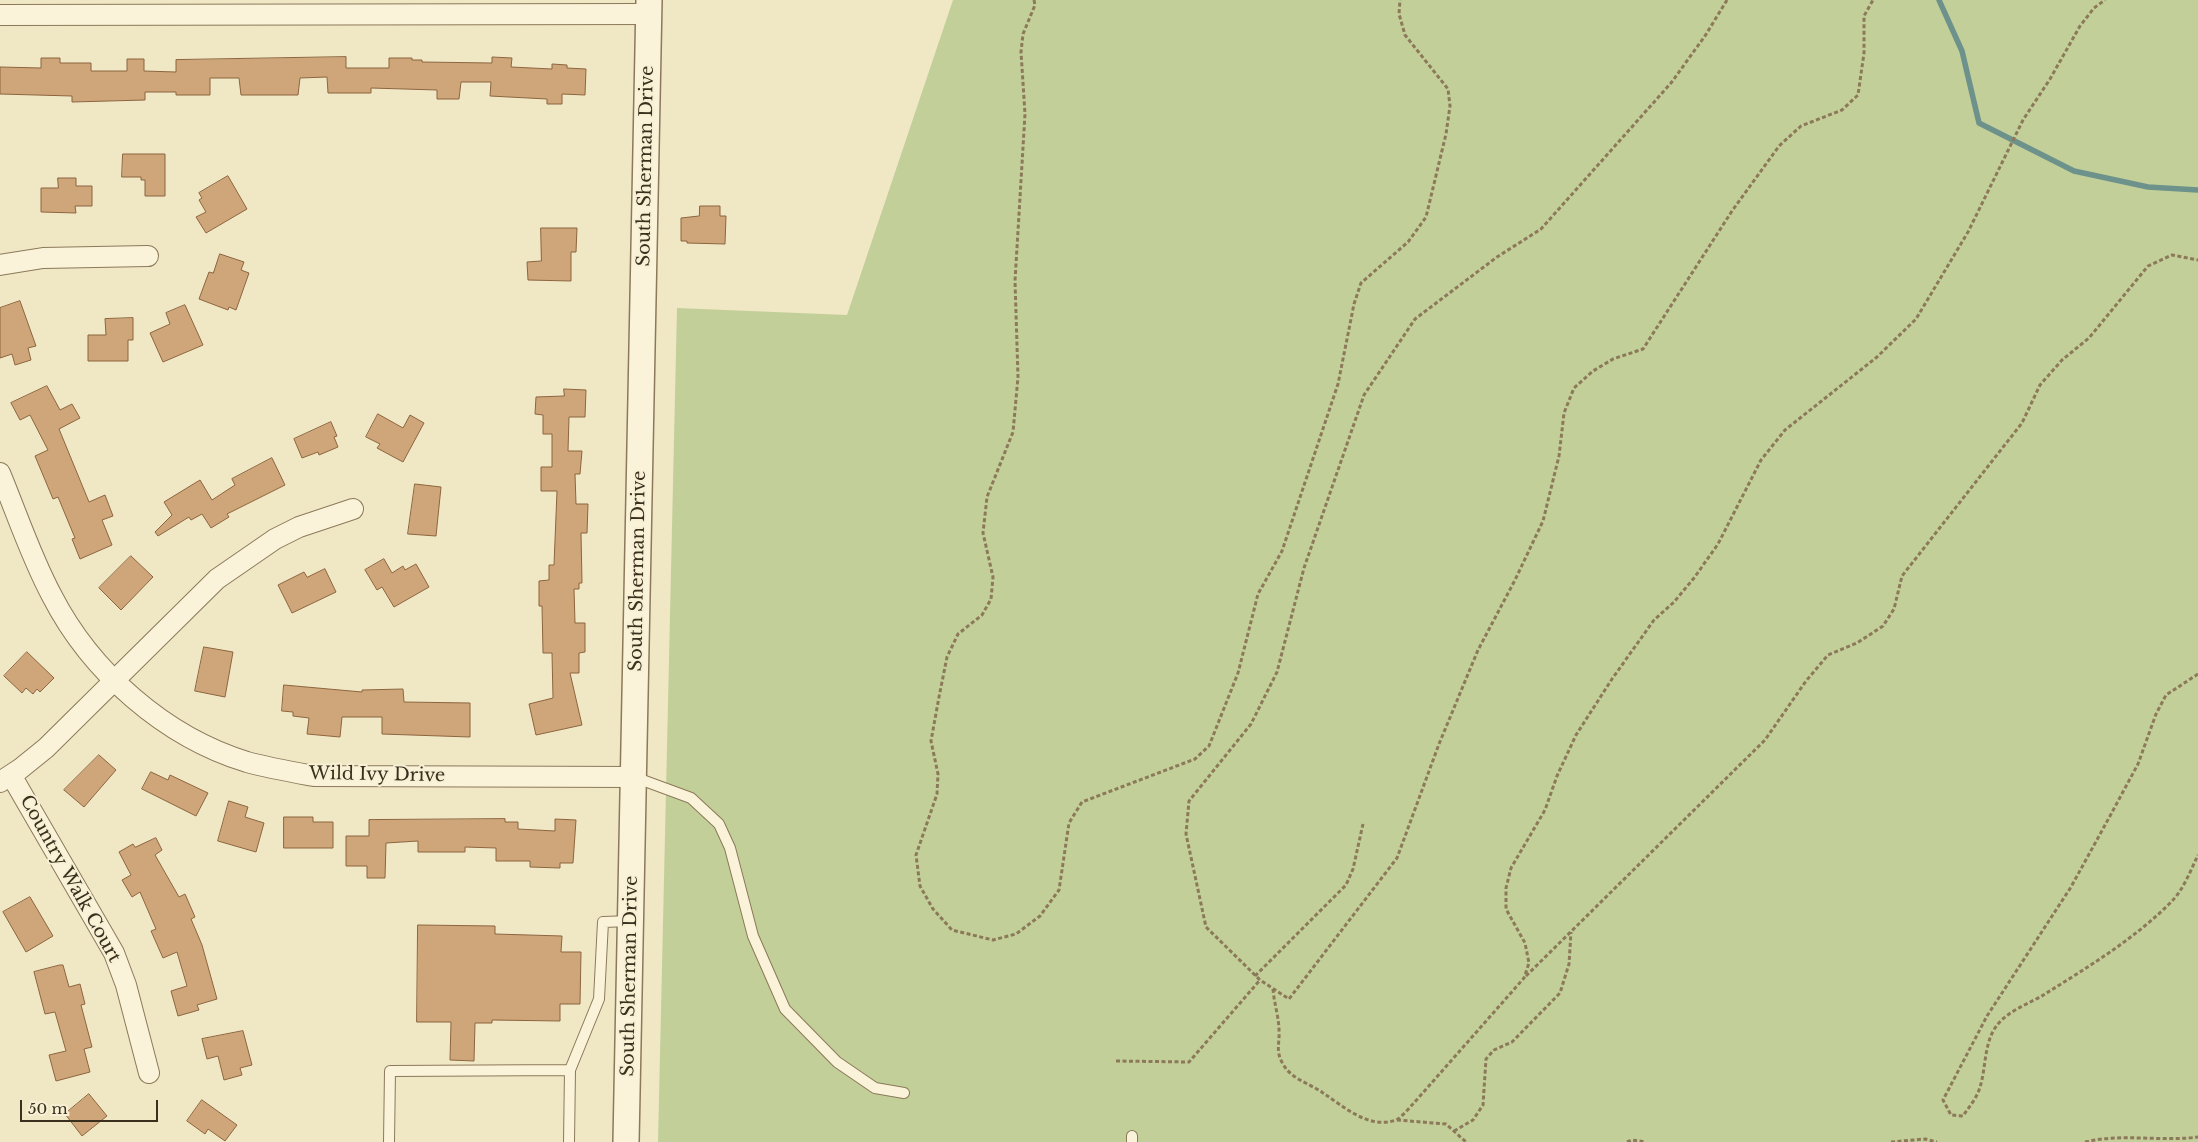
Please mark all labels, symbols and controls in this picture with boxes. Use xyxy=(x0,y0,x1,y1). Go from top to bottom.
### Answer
street label: South Sherman Drive xyxy=(633,65,659,267)
street label: South Sherman Drive xyxy=(625,470,651,672)
street label: Wild Ivy Drive xyxy=(309,763,445,787)
street label: Country Walk Court xyxy=(15,792,125,966)
street label: South Sherman Drive xyxy=(617,875,643,1077)
scale bar xyxy=(22,1090,160,1122)
text: 50 m xyxy=(28,1099,68,1118)

